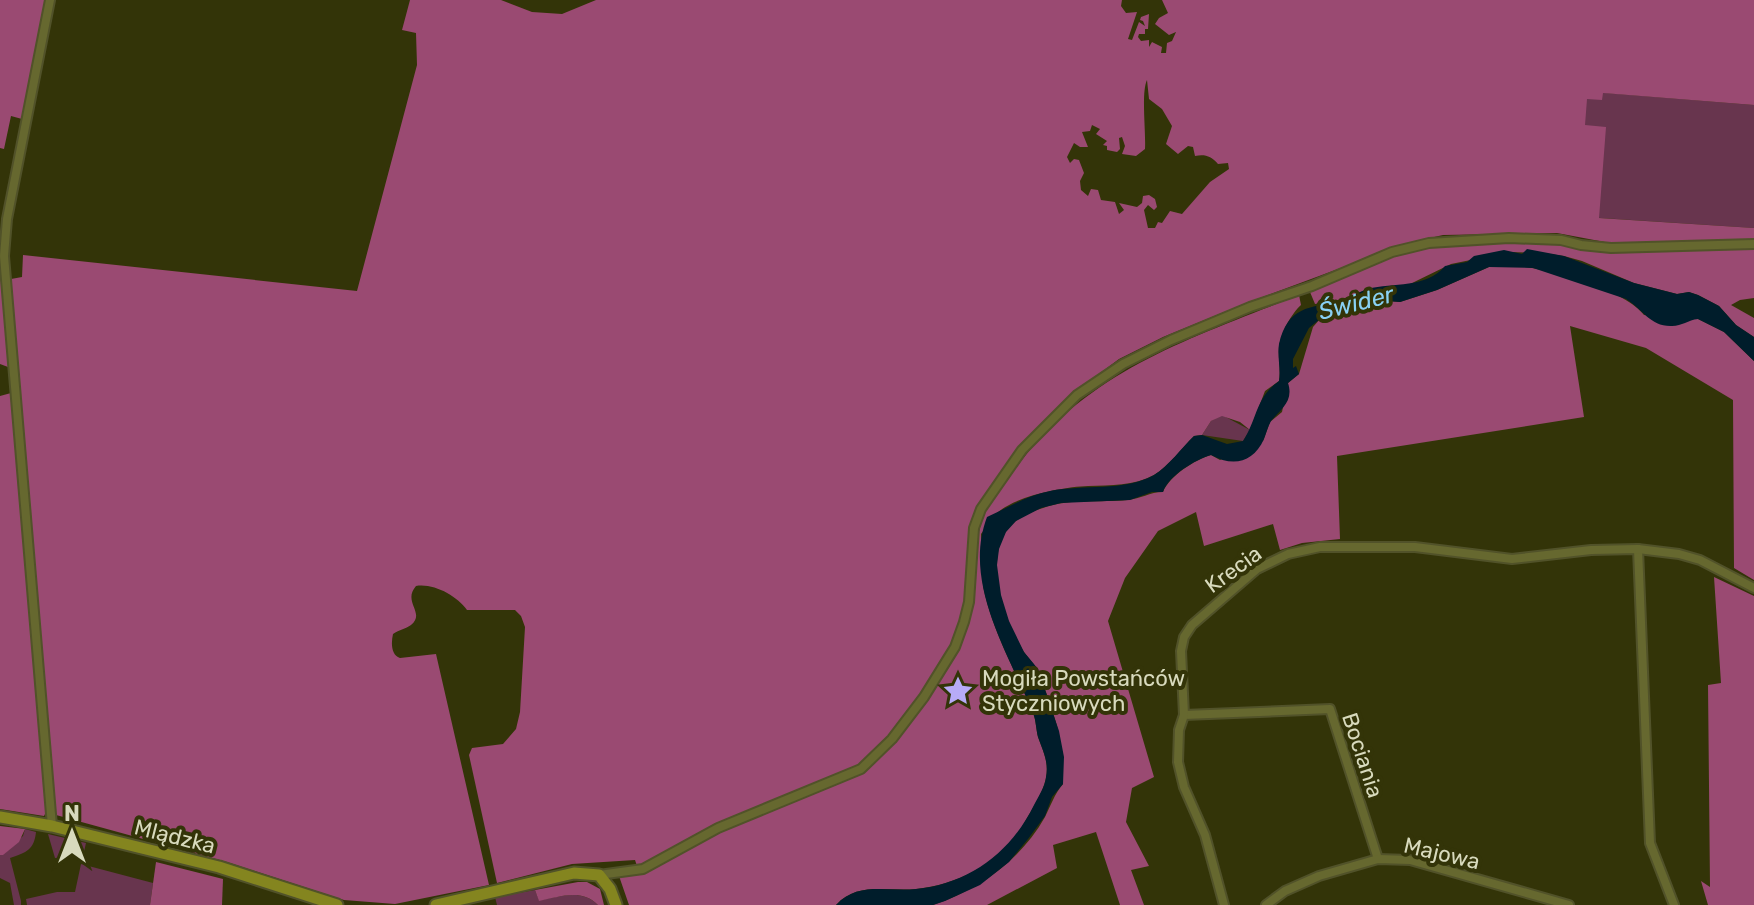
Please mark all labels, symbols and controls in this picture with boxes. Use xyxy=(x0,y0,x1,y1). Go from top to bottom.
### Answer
water label: Świder xyxy=(1315,280,1397,326)
street label: Krecia xyxy=(1200,540,1267,599)
place label: Mogiła Powstańców Styczniowych xyxy=(982,665,1185,717)
place icon: Mogiła Powstańców Styczniowych xyxy=(941,674,975,708)
street label: Bociania xyxy=(1336,709,1389,801)
north arrow xyxy=(32,793,112,873)
text: N xyxy=(64,800,80,827)
street label: Mlądzka xyxy=(132,813,218,860)
street label: Majowa xyxy=(1401,832,1483,875)

